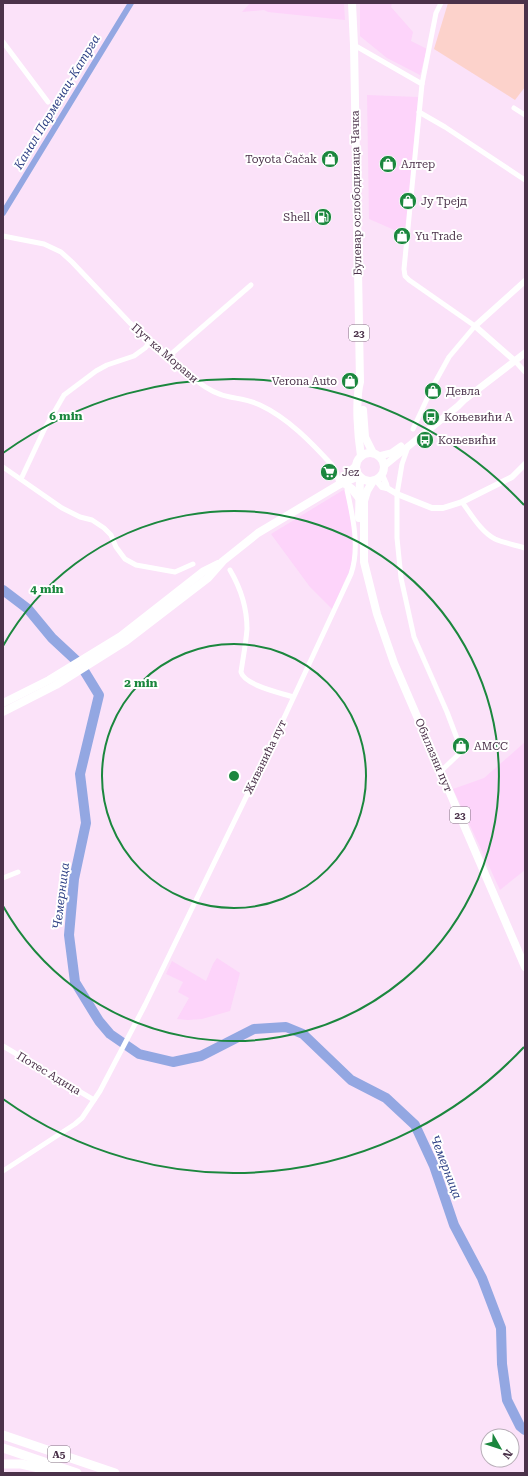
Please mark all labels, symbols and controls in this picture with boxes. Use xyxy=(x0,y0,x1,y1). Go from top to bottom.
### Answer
water label: Канал Парменац-Катрга xyxy=(11,32,103,173)
street label: Булевар ослободилаца Чачка xyxy=(349,110,364,276)
shop icon: Toyota Čačak xyxy=(320,149,340,169)
place label: Toyota Čačak xyxy=(245,152,317,166)
shop icon: Алтер xyxy=(378,154,398,174)
place label: Алтер xyxy=(401,158,435,171)
shop icon: Ју Трејд xyxy=(398,191,418,211)
place label: Ју Трејд xyxy=(421,195,467,208)
fuel station icon: Shell xyxy=(313,207,333,227)
place label: Shell xyxy=(283,211,311,224)
shop icon: Yu Trade xyxy=(392,226,412,246)
place label: Yu Trade xyxy=(415,230,462,243)
street label: Пут ка Морави xyxy=(129,321,201,386)
road number: 23 xyxy=(349,325,369,341)
shop icon: Verona Auto xyxy=(340,371,360,391)
place label: Verona Auto xyxy=(272,375,337,388)
shop icon: Девла xyxy=(423,381,443,401)
place label: Девла xyxy=(446,385,480,398)
bus stop icon: Коњевићи А xyxy=(421,407,441,427)
text: 6 min xyxy=(49,409,83,423)
place label: Коњевићи А xyxy=(444,411,513,424)
bus stop icon: Коњевићи xyxy=(415,430,435,450)
place label: Коњевићи xyxy=(438,434,496,447)
supermarket icon: Jez xyxy=(319,462,339,482)
place label: Jez xyxy=(342,466,359,479)
text: 4 min xyxy=(30,582,64,596)
text: 2 min xyxy=(124,676,158,690)
street label: Обилазни пут xyxy=(412,716,455,794)
street label: Живанића пут xyxy=(242,718,289,797)
shop icon: АМСС xyxy=(451,736,471,756)
place label: АМСС xyxy=(474,740,508,753)
centre of rings xyxy=(227,769,241,783)
road number: 23 xyxy=(450,807,470,823)
water label: Чемерница xyxy=(50,862,72,930)
street label: Потес Адица xyxy=(15,1049,83,1098)
water label: Чемерница xyxy=(427,1133,465,1201)
north arrow xyxy=(480,1428,520,1468)
road number: A5 xyxy=(48,1446,70,1462)
text: N xyxy=(499,1447,515,1462)

